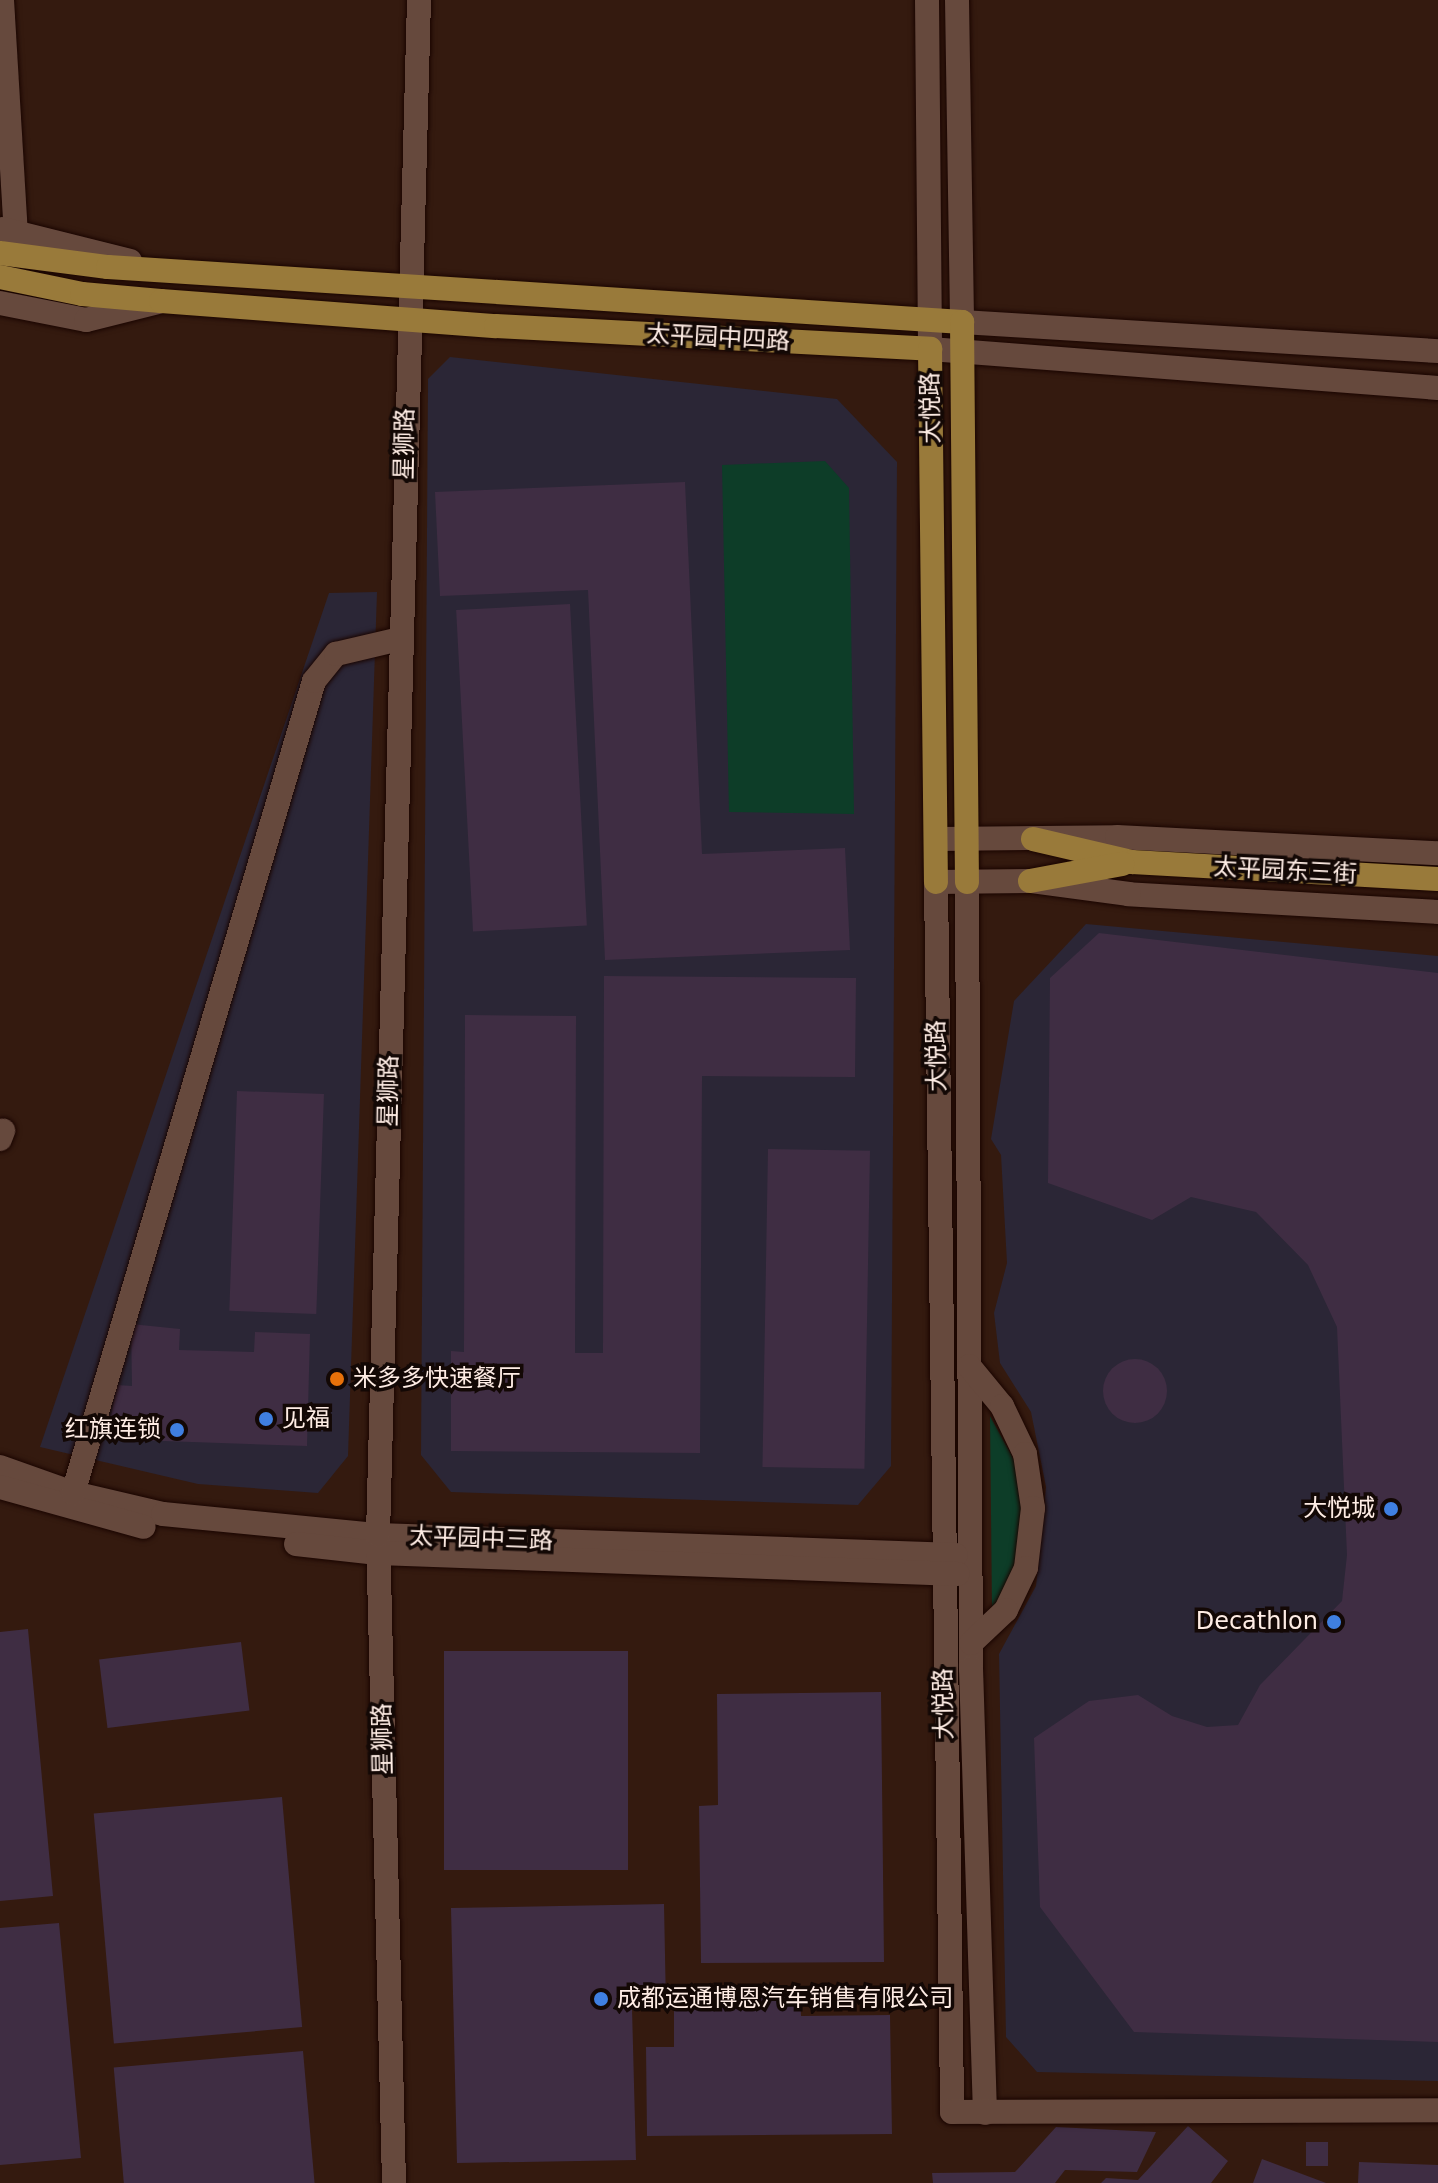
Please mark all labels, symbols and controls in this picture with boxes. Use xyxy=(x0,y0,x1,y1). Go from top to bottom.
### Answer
street label: 太平园中四路 xyxy=(645,320,791,356)
street label: 大悦路 xyxy=(916,372,946,444)
street label: 星狮路 xyxy=(390,408,420,480)
street label: 太平园东三街 xyxy=(1212,853,1358,889)
street label: 大悦路 xyxy=(922,1020,952,1092)
street label: 星狮路 xyxy=(374,1055,404,1127)
place label: 米多多快速餐厅 xyxy=(353,1365,521,1393)
marker: 米多多快速餐厅 xyxy=(328,1370,346,1388)
place label: 见福 xyxy=(282,1405,330,1433)
marker: 见福 xyxy=(257,1410,275,1428)
place label: 红旗连锁 xyxy=(65,1416,161,1444)
marker: 红旗连锁 xyxy=(168,1421,186,1439)
place label: 大悦城 xyxy=(1303,1495,1375,1523)
marker: 大悦城 xyxy=(1382,1500,1400,1518)
street label: 太平园中三路 xyxy=(409,1522,553,1556)
place label: Decathlon xyxy=(1196,1608,1318,1636)
marker: Decathlon xyxy=(1325,1613,1343,1631)
street label: 大悦路 xyxy=(929,1668,959,1740)
street label: 星狮路 xyxy=(368,1703,398,1775)
place label: 成都运通博恩汽车销售有限公司 xyxy=(617,1985,953,2013)
marker: 成都运通博恩汽车销售有限公司 xyxy=(592,1990,610,2008)

